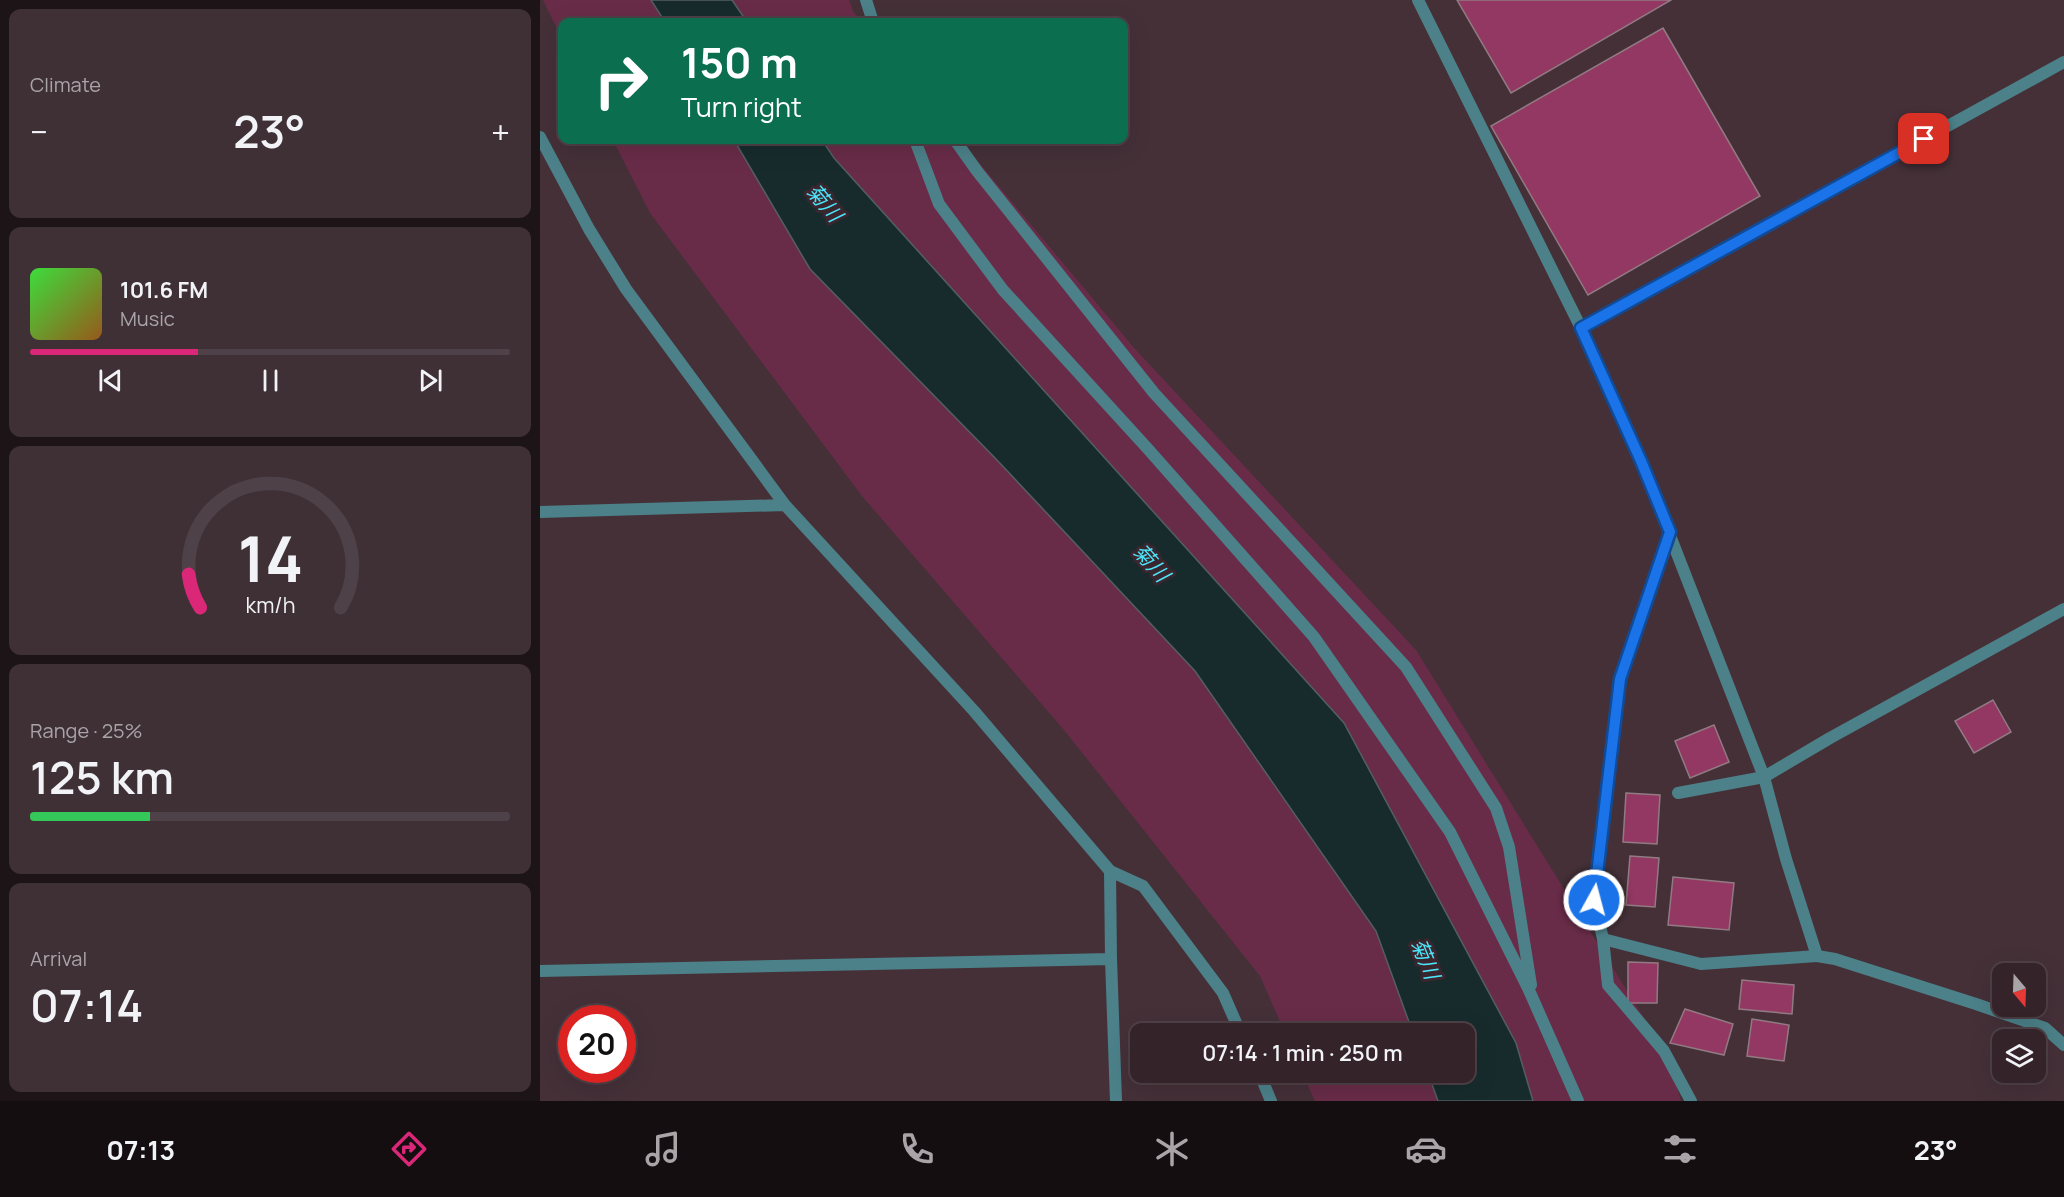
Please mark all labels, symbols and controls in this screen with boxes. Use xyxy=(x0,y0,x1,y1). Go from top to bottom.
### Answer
text: 150 m xyxy=(681,33,798,91)
icon: right xyxy=(582,42,660,120)
text: Climate xyxy=(30,71,101,98)
text: Turn right xyxy=(681,88,802,125)
text: 23° xyxy=(233,100,306,162)
text: − xyxy=(30,109,48,154)
text: + xyxy=(491,109,510,154)
pin xyxy=(1898,113,1949,164)
icon: arrive xyxy=(1907,122,1940,155)
water label: 菊川 xyxy=(801,177,850,229)
text: 101.6 FM xyxy=(120,275,208,305)
text: Music xyxy=(120,305,175,332)
icon: previous xyxy=(94,364,127,397)
icon: pause xyxy=(254,364,287,397)
icon: next xyxy=(414,364,447,397)
text: 14 xyxy=(237,515,303,601)
water label: 菊川 xyxy=(1127,537,1178,589)
text: km/h xyxy=(245,590,295,619)
text: Range · 25% xyxy=(30,717,143,744)
text: 125 km xyxy=(30,746,174,808)
position arrow xyxy=(1562,868,1626,932)
water label: 菊川 xyxy=(1405,934,1448,985)
text: Arrival xyxy=(30,945,87,972)
north arrow xyxy=(1992,963,2046,1017)
map controls xyxy=(1992,963,2046,1083)
text: 07:14 xyxy=(30,974,143,1036)
speed limit sign: 20 xyxy=(558,1005,636,1083)
button: layers xyxy=(1992,1029,2046,1083)
text: 07:14 · 1 min · 250 m xyxy=(1202,1038,1403,1068)
icon: directions xyxy=(388,1128,430,1170)
icon: music xyxy=(642,1128,684,1170)
icon: phone xyxy=(896,1128,938,1170)
icon: climate xyxy=(1151,1128,1193,1170)
icon: car xyxy=(1405,1128,1447,1170)
icon: filters xyxy=(1659,1128,1701,1170)
text: 07:13 xyxy=(106,1131,175,1168)
text: 23° xyxy=(1914,1131,1958,1168)

